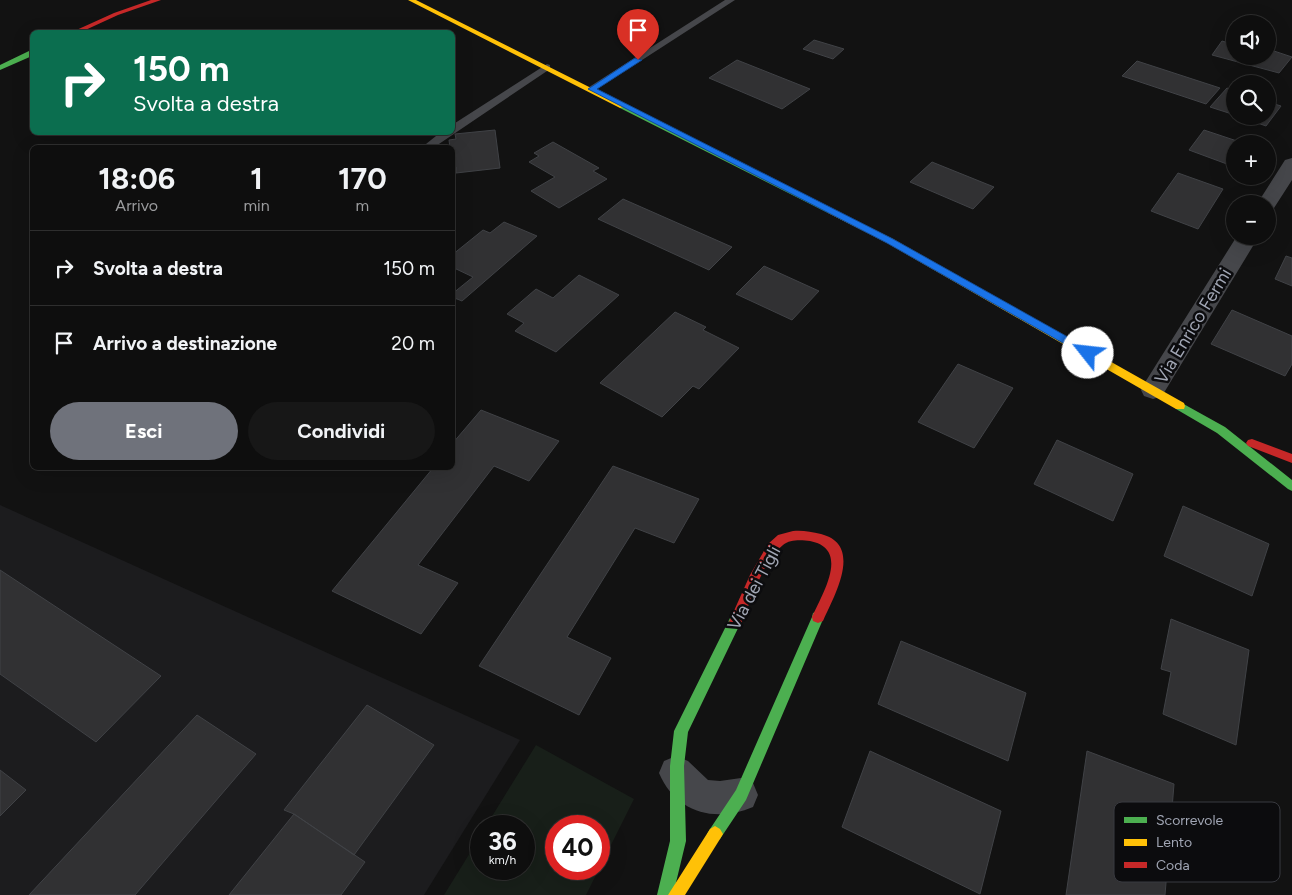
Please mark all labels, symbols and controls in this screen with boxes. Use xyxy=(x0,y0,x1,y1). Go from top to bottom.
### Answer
pin xyxy=(617,9,659,60)
map controls xyxy=(1226,15,1276,245)
button: sound xyxy=(1226,15,1276,65)
icon: arrive xyxy=(624,16,652,44)
text: 150 m xyxy=(133,48,230,90)
icon: right xyxy=(50,50,115,115)
button: search xyxy=(1226,75,1276,125)
text: Svolta a destra xyxy=(133,90,279,117)
button: + xyxy=(1226,135,1276,185)
text: 18:06 xyxy=(98,160,175,197)
text: 1 xyxy=(250,160,263,197)
text: 170 xyxy=(338,160,387,197)
button: − xyxy=(1226,195,1276,245)
text: Arrivo xyxy=(115,196,158,215)
text: min xyxy=(243,196,270,215)
text: m xyxy=(356,196,369,215)
icon: right xyxy=(50,254,78,282)
text: Svolta a destra xyxy=(93,257,223,280)
text: 150 m xyxy=(383,257,435,280)
street label: Via Enrico Fermi xyxy=(1150,264,1236,388)
position arrow xyxy=(1061,326,1113,378)
icon: arrive xyxy=(50,329,78,357)
text: Arrivo a destinazione xyxy=(93,332,277,355)
text: 20 m xyxy=(391,332,435,355)
button: Esci xyxy=(50,402,238,460)
button: Condividi xyxy=(248,402,435,460)
street label: Via dei Tigli xyxy=(723,542,785,634)
legend xyxy=(1114,802,1280,882)
text: Scorrevole xyxy=(1156,812,1224,829)
speed limit sign: 40 xyxy=(545,815,610,880)
text: 36 xyxy=(488,826,517,856)
text: Lento xyxy=(1156,834,1192,851)
text: km/h xyxy=(489,853,516,867)
text: Coda xyxy=(1156,857,1190,874)

